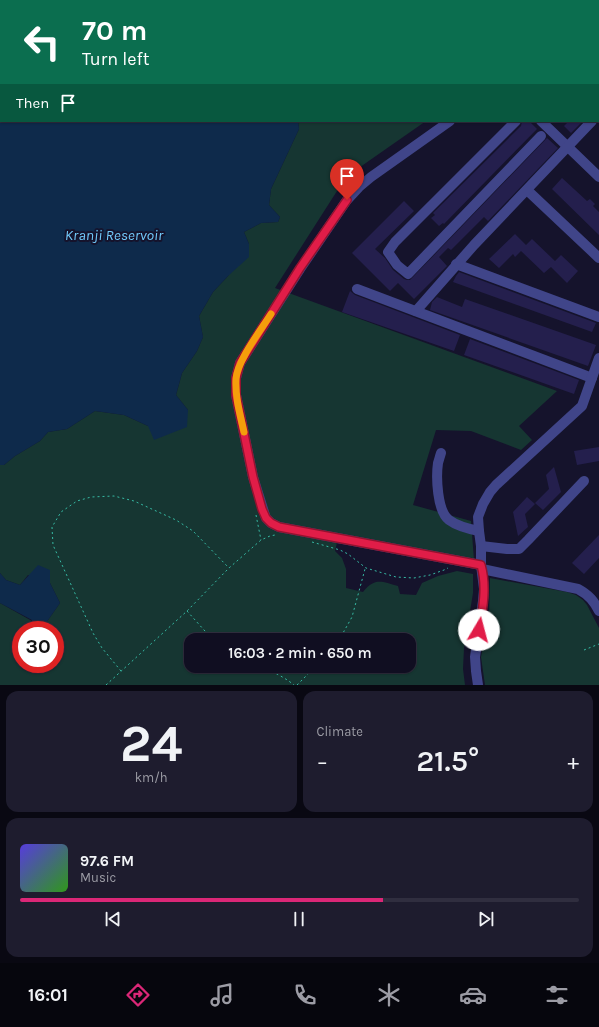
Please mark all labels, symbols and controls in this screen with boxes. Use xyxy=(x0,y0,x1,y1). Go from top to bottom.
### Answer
text: 70 m xyxy=(82,14,147,47)
icon: left xyxy=(16,16,68,68)
text: Turn left xyxy=(82,48,150,70)
icon: arrive xyxy=(57,92,79,114)
text: Then xyxy=(16,94,49,112)
pin xyxy=(330,159,364,200)
icon: arrive xyxy=(336,165,358,187)
water label: Kranji Reservoir xyxy=(65,226,164,244)
position arrow xyxy=(458,609,500,651)
speed limit sign: 30 xyxy=(12,621,64,673)
text: 16:03 · 2 min · 650 m xyxy=(228,644,372,662)
text: 24 xyxy=(120,713,182,774)
text: Climate xyxy=(317,724,363,739)
text: 21.5° xyxy=(416,743,479,779)
text: − xyxy=(317,749,328,775)
text: + xyxy=(567,749,579,775)
text: km/h xyxy=(135,770,168,785)
text: 97.6 FM xyxy=(80,852,134,870)
text: Music xyxy=(80,870,116,885)
icon: previous xyxy=(102,908,124,930)
icon: pause xyxy=(288,908,310,930)
icon: next xyxy=(475,908,497,930)
icon: directions xyxy=(124,981,152,1009)
icon: music xyxy=(208,981,236,1009)
icon: phone xyxy=(291,981,319,1009)
icon: climate xyxy=(375,981,403,1009)
icon: car xyxy=(459,981,487,1009)
icon: filters xyxy=(543,981,571,1009)
text: 16:01 xyxy=(28,984,68,1006)

